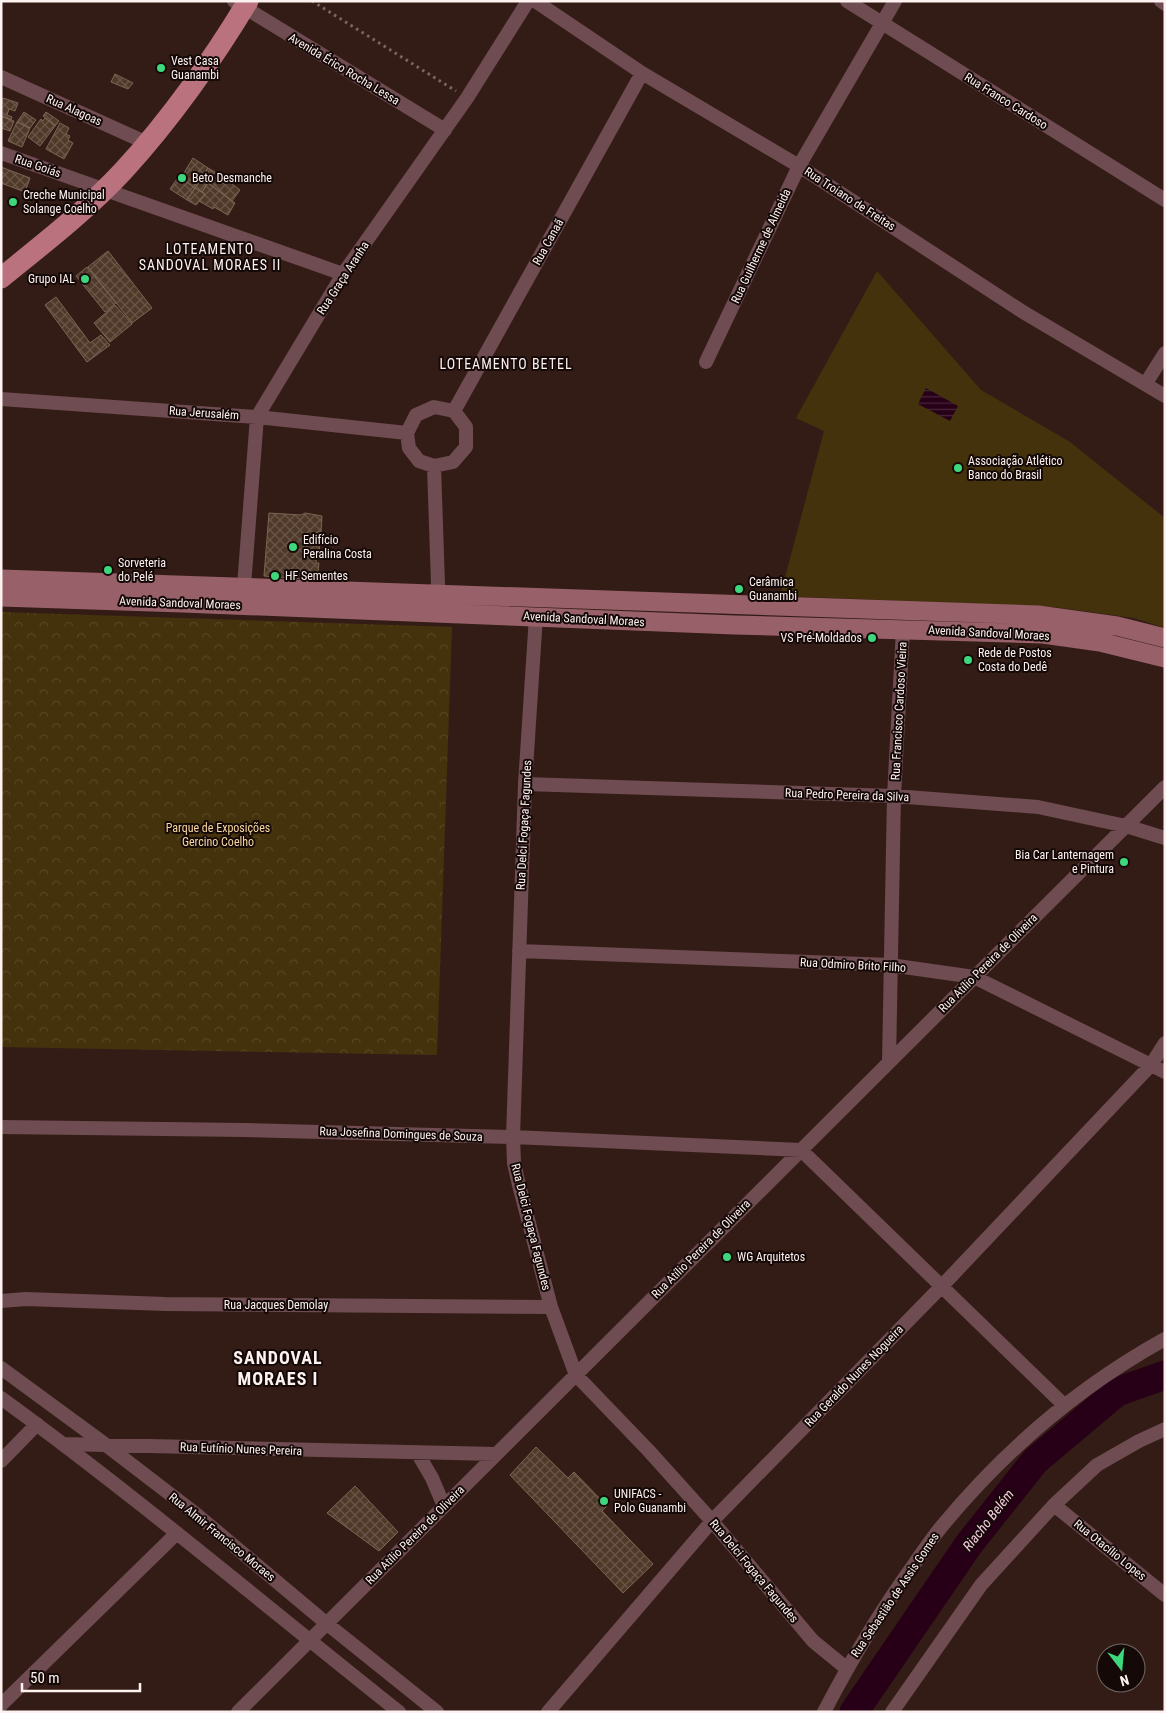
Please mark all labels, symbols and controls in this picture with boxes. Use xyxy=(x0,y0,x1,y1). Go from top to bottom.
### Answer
street label: Avenida Érico Rocha Lessa xyxy=(286,29,403,108)
place label: Vest Casa Guanambi xyxy=(171,54,219,82)
marker: Vest Casa Guanambi xyxy=(155,62,167,74)
street label: Rua Franco Cardoso xyxy=(962,70,1050,132)
street label: Rua Alagoas xyxy=(44,92,104,128)
street label: Rua Goiás xyxy=(13,152,63,180)
street label: Rua Troiano de Freitas xyxy=(802,164,898,234)
place label: Beto Desmanche xyxy=(192,171,272,185)
marker: Beto Desmanche xyxy=(176,172,188,184)
street label: Rua Guilherme de Almeida xyxy=(728,186,794,305)
place label: Creche Municipal Solange Coelho xyxy=(23,188,105,216)
marker: Creche Municipal Solange Coelho xyxy=(7,196,19,208)
street label: Rua Canaã xyxy=(530,216,566,267)
street label: Rua Graça Aranha xyxy=(314,239,372,317)
district label: LOTEAMENTO SANDOVAL MORAES II xyxy=(139,241,281,273)
place label: Grupo IAL xyxy=(28,272,75,286)
marker: Grupo IAL xyxy=(79,273,91,285)
district label: LOTEAMENTO BETEL xyxy=(439,356,573,372)
street label: Rua Jerusalém xyxy=(168,404,240,422)
place label: Associação Atlético Banco do Brasil xyxy=(968,454,1063,482)
marker: Associação Atlético Banco do Brasil xyxy=(952,462,964,474)
place label: Edifício Peralina Costa xyxy=(303,533,372,561)
marker: Edifício Peralina Costa xyxy=(287,541,299,553)
place label: Sorveteria do Pelé xyxy=(118,556,166,584)
marker: Sorveteria do Pelé xyxy=(102,564,114,576)
place label: HF Sementes xyxy=(285,569,348,583)
marker: HF Sementes xyxy=(269,570,281,582)
place label: Cerâmica Guanambi xyxy=(749,575,797,603)
marker: Cerâmica Guanambi xyxy=(733,583,745,595)
street label: Avenida Sandoval Moraes xyxy=(119,594,241,612)
street label: Avenida Sandoval Moraes xyxy=(523,609,645,629)
street label: Avenida Sandoval Moraes xyxy=(928,623,1050,643)
place label: VS Pré-Moldados xyxy=(781,631,862,645)
marker: VS Pré-Moldados xyxy=(866,632,878,644)
street label: Rua Francisco Cardoso Vieira xyxy=(888,641,910,781)
place label: Rede de Postos Costa do Dedê xyxy=(978,646,1052,674)
marker: Rede de Postos Costa do Dedê xyxy=(962,654,974,666)
street label: Rua Delci Fogaça Fagundes xyxy=(514,760,534,890)
street label: Rua Pedro Pereira da Silva xyxy=(785,786,910,804)
park label: Parque de Exposições Gercino Coelho xyxy=(166,821,270,849)
place label: Bia Car Lanternagem e Pintura xyxy=(1015,848,1114,876)
marker: Bia Car Lanternagem e Pintura xyxy=(1118,856,1130,868)
street label: Rua Atílio Pereira de Oliveira xyxy=(936,911,1040,1015)
street label: Rua Odmiro Brito Filho xyxy=(800,955,906,975)
street label: Rua Josefina Domingues de Souza xyxy=(319,1124,483,1144)
street label: Rua Delci Fogaça Fagundes xyxy=(508,1162,554,1292)
street label: Rua Atílio Pereira de Oliveira xyxy=(649,1197,753,1301)
place label: WG Arquitetos xyxy=(737,1250,805,1264)
marker: WG Arquitetos xyxy=(721,1251,733,1263)
street label: Rua Jacques Demolay xyxy=(224,1298,328,1312)
street label: Rua Geraldo Nunes Nogueira xyxy=(802,1322,906,1430)
district label: SANDOVAL MORAES I xyxy=(233,1347,323,1389)
street label: Rua Eutínio Nunes Pereira xyxy=(180,1440,303,1458)
street label: Rua Atílio Pereira de Oliveira xyxy=(363,1483,467,1587)
water label: Riacho Belém xyxy=(959,1486,1017,1554)
place label: UNIFACS - Polo Guanambi xyxy=(614,1487,686,1515)
street label: Rua Almir Francisco Moraes xyxy=(166,1490,278,1584)
marker: UNIFACS - Polo Guanambi xyxy=(598,1495,610,1507)
street label: Rua Delci Fogaça Fagundes xyxy=(707,1517,801,1625)
street label: Rua Otacílio Lopes xyxy=(1071,1517,1149,1583)
street label: Rua Sebastião de Assis Gomes xyxy=(848,1530,942,1660)
north arrow xyxy=(1096,1643,1146,1693)
scale bar xyxy=(22,1660,140,1692)
text: 50 m xyxy=(30,1669,60,1687)
text: N xyxy=(1118,1672,1131,1689)

